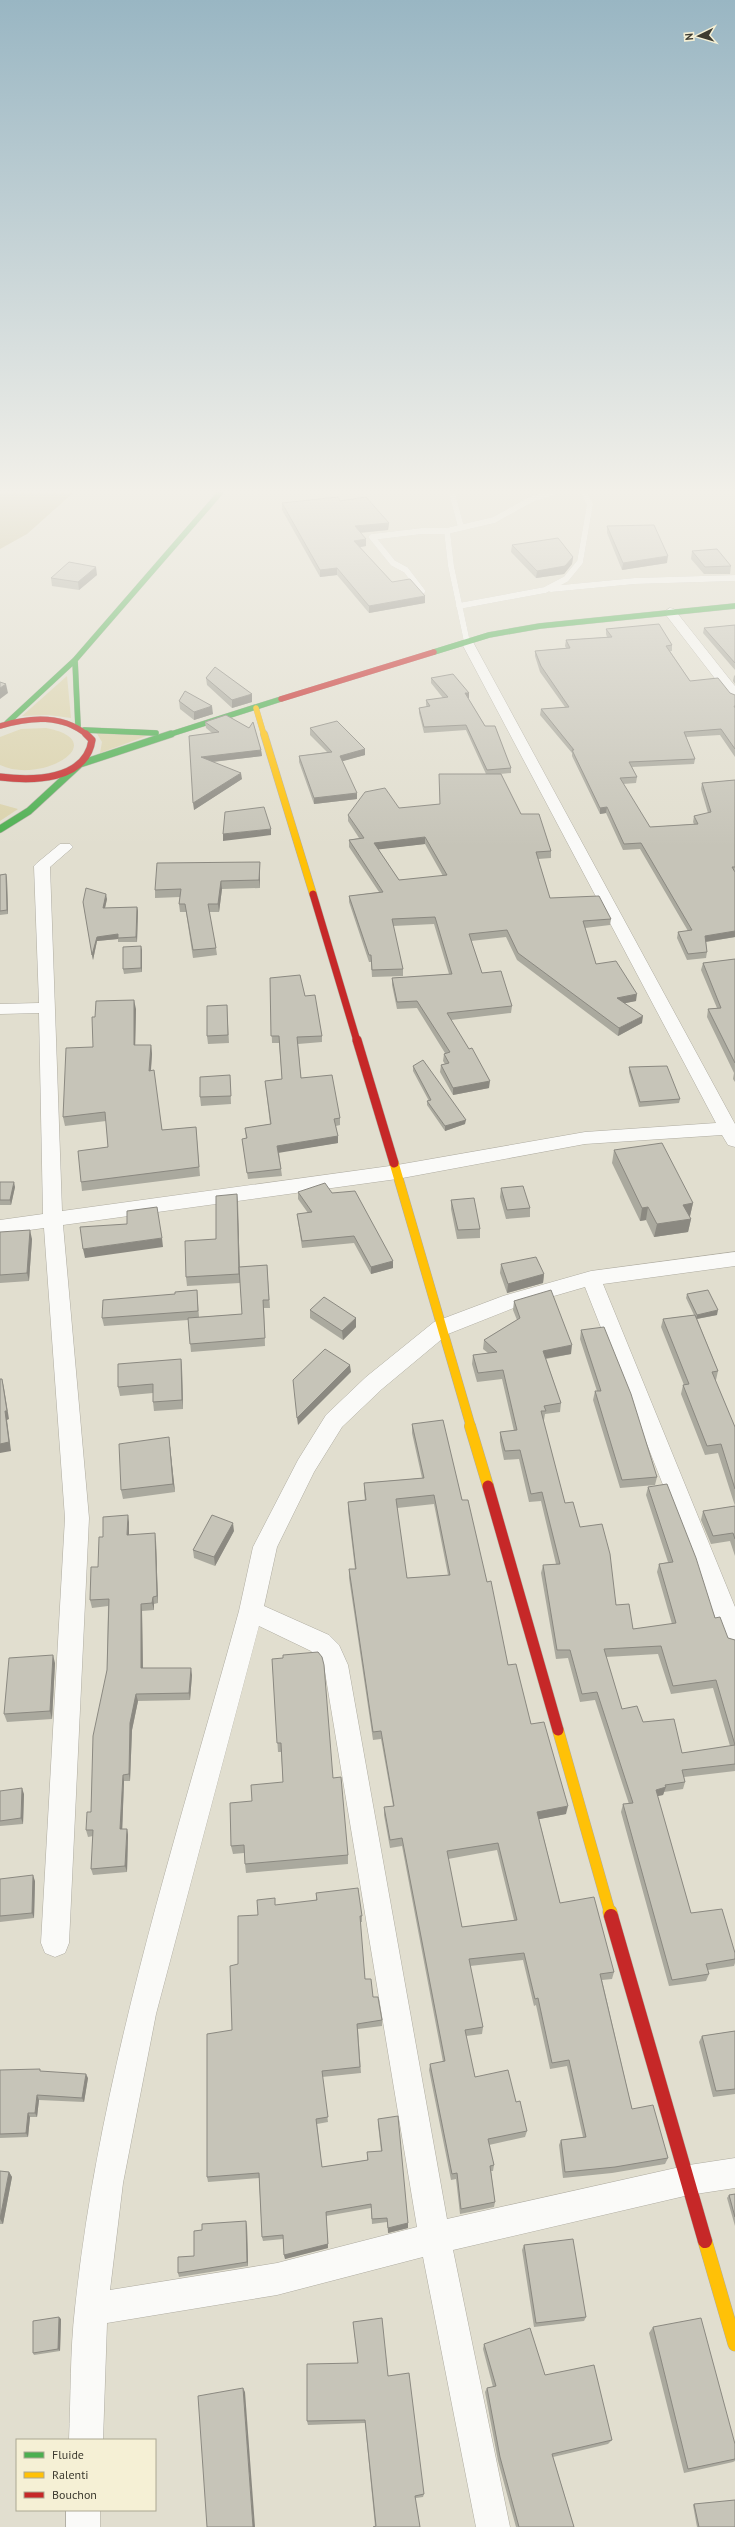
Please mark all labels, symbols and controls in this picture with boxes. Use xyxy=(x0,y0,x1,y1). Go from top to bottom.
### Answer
north arrow xyxy=(679,16,719,56)
text: N xyxy=(682,33,696,41)
legend xyxy=(16,2439,156,2511)
text: Fluide xyxy=(52,2447,84,2462)
text: Ralenti xyxy=(52,2467,88,2482)
text: Bouchon xyxy=(52,2487,97,2502)

